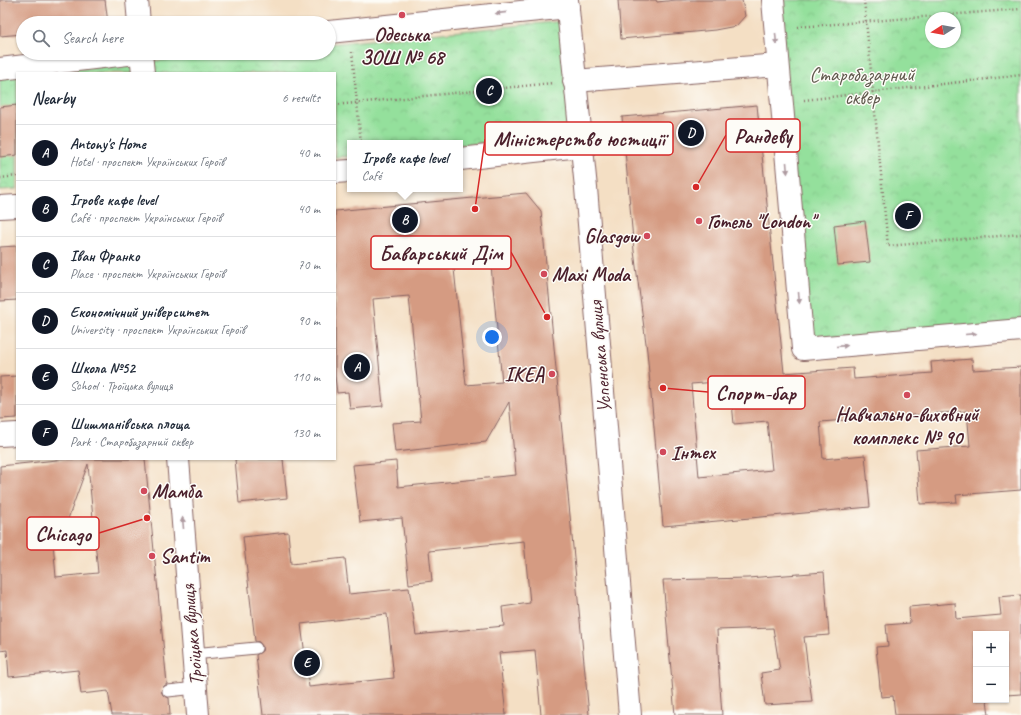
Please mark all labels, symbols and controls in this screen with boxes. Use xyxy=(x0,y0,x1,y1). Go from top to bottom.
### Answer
marker: Одеська ЗОШ № 68 xyxy=(397,10,407,20)
one-way arrow xyxy=(495,10,507,17)
north arrow xyxy=(925,12,961,48)
search box xyxy=(16,16,336,60)
place label: Одеська ЗОШ № 68 xyxy=(360,22,447,70)
icon: search xyxy=(30,27,52,49)
text: Search here xyxy=(62,29,123,48)
one-way arrow xyxy=(773,33,780,45)
park label: Старобазарний сквер xyxy=(809,62,916,110)
pin: C xyxy=(476,76,502,106)
text: Nearby xyxy=(32,88,75,109)
text: 6 results xyxy=(282,90,320,106)
pin: D xyxy=(678,118,704,148)
callout: Рандеву xyxy=(726,119,800,152)
callout: Міністерство юстиції xyxy=(485,122,673,155)
text: Рандеву xyxy=(734,123,794,149)
text: Міністерство юстиції xyxy=(493,126,670,152)
text: Antony's Home xyxy=(70,135,146,154)
popup xyxy=(347,140,463,192)
text: A xyxy=(42,145,48,161)
text: 40 m xyxy=(298,145,320,161)
text: Ігрове кафе level xyxy=(362,149,448,168)
text: Hotel · проспект Українських Героїв xyxy=(70,154,224,170)
one-way arrow xyxy=(784,162,791,174)
text: Café xyxy=(362,168,382,184)
text: Ігрове кафе level xyxy=(70,191,157,210)
text: B xyxy=(42,201,48,217)
text: 40 m xyxy=(298,201,320,217)
pin: F xyxy=(895,201,921,231)
pin: B xyxy=(392,205,418,235)
place label: Готель "London" xyxy=(707,209,819,234)
text: Café · проспект Українських Героїв xyxy=(70,210,221,226)
marker: Готель "London" xyxy=(694,216,704,226)
place label: Glasgow xyxy=(585,224,641,249)
marker: Glasgow xyxy=(642,231,652,241)
callout: Баварський Дім xyxy=(371,236,511,269)
text: Баварський Дім xyxy=(379,240,504,266)
text: Іван Франко xyxy=(70,247,140,266)
text: C xyxy=(42,257,48,273)
text: 70 m xyxy=(298,257,320,273)
place label: Maxi Moda xyxy=(552,262,632,287)
text: Place · проспект Українських Героїв xyxy=(70,266,224,282)
marker: Maxi Moda xyxy=(539,269,549,279)
one-way arrow xyxy=(795,292,802,304)
street label: Успенська вулиця xyxy=(583,298,617,414)
text: Економічний університет xyxy=(70,303,209,322)
text: D xyxy=(41,313,49,329)
text: 90 m xyxy=(298,313,320,329)
text: University · проспект Українських Героїв xyxy=(70,322,245,338)
your location xyxy=(482,327,502,347)
one-way arrow xyxy=(965,331,977,338)
one-way arrow xyxy=(836,342,848,349)
pin: A xyxy=(344,352,370,382)
text: Школа №52 xyxy=(70,359,135,378)
place label: IKEA xyxy=(505,362,545,387)
text: E xyxy=(42,369,48,385)
text: 110 m xyxy=(292,369,320,385)
marker: IKEA xyxy=(547,369,557,379)
callout: Спорт-бар xyxy=(708,376,805,409)
text: School · Троїцька вулиця xyxy=(70,378,173,394)
text: Спорт-бар xyxy=(716,380,797,406)
marker: Навчально-виховний комплекс № 90 xyxy=(902,390,912,400)
place label: Навчально-виховний комплекс № 90 xyxy=(835,402,980,450)
text: Шишманівська площа xyxy=(70,415,189,434)
text: F xyxy=(42,425,48,441)
text: 130 m xyxy=(292,425,320,441)
text: Park · Старобазарний сквер xyxy=(70,434,193,450)
place label: Інтех xyxy=(671,440,717,465)
marker: Інтех xyxy=(658,447,668,457)
place label: Мамба xyxy=(152,479,203,504)
marker: Мамба xyxy=(139,486,149,496)
callout: Chicago xyxy=(27,517,99,550)
one-way arrow xyxy=(179,517,186,529)
text: Chicago xyxy=(35,521,92,547)
place label: Santim xyxy=(160,544,211,569)
marker: Santim xyxy=(147,551,157,561)
street label: Троїцька вулиця xyxy=(175,583,209,687)
map controls xyxy=(973,631,1009,703)
button: + xyxy=(973,631,1009,667)
pin: E xyxy=(294,648,320,678)
button: − xyxy=(973,667,1009,703)

